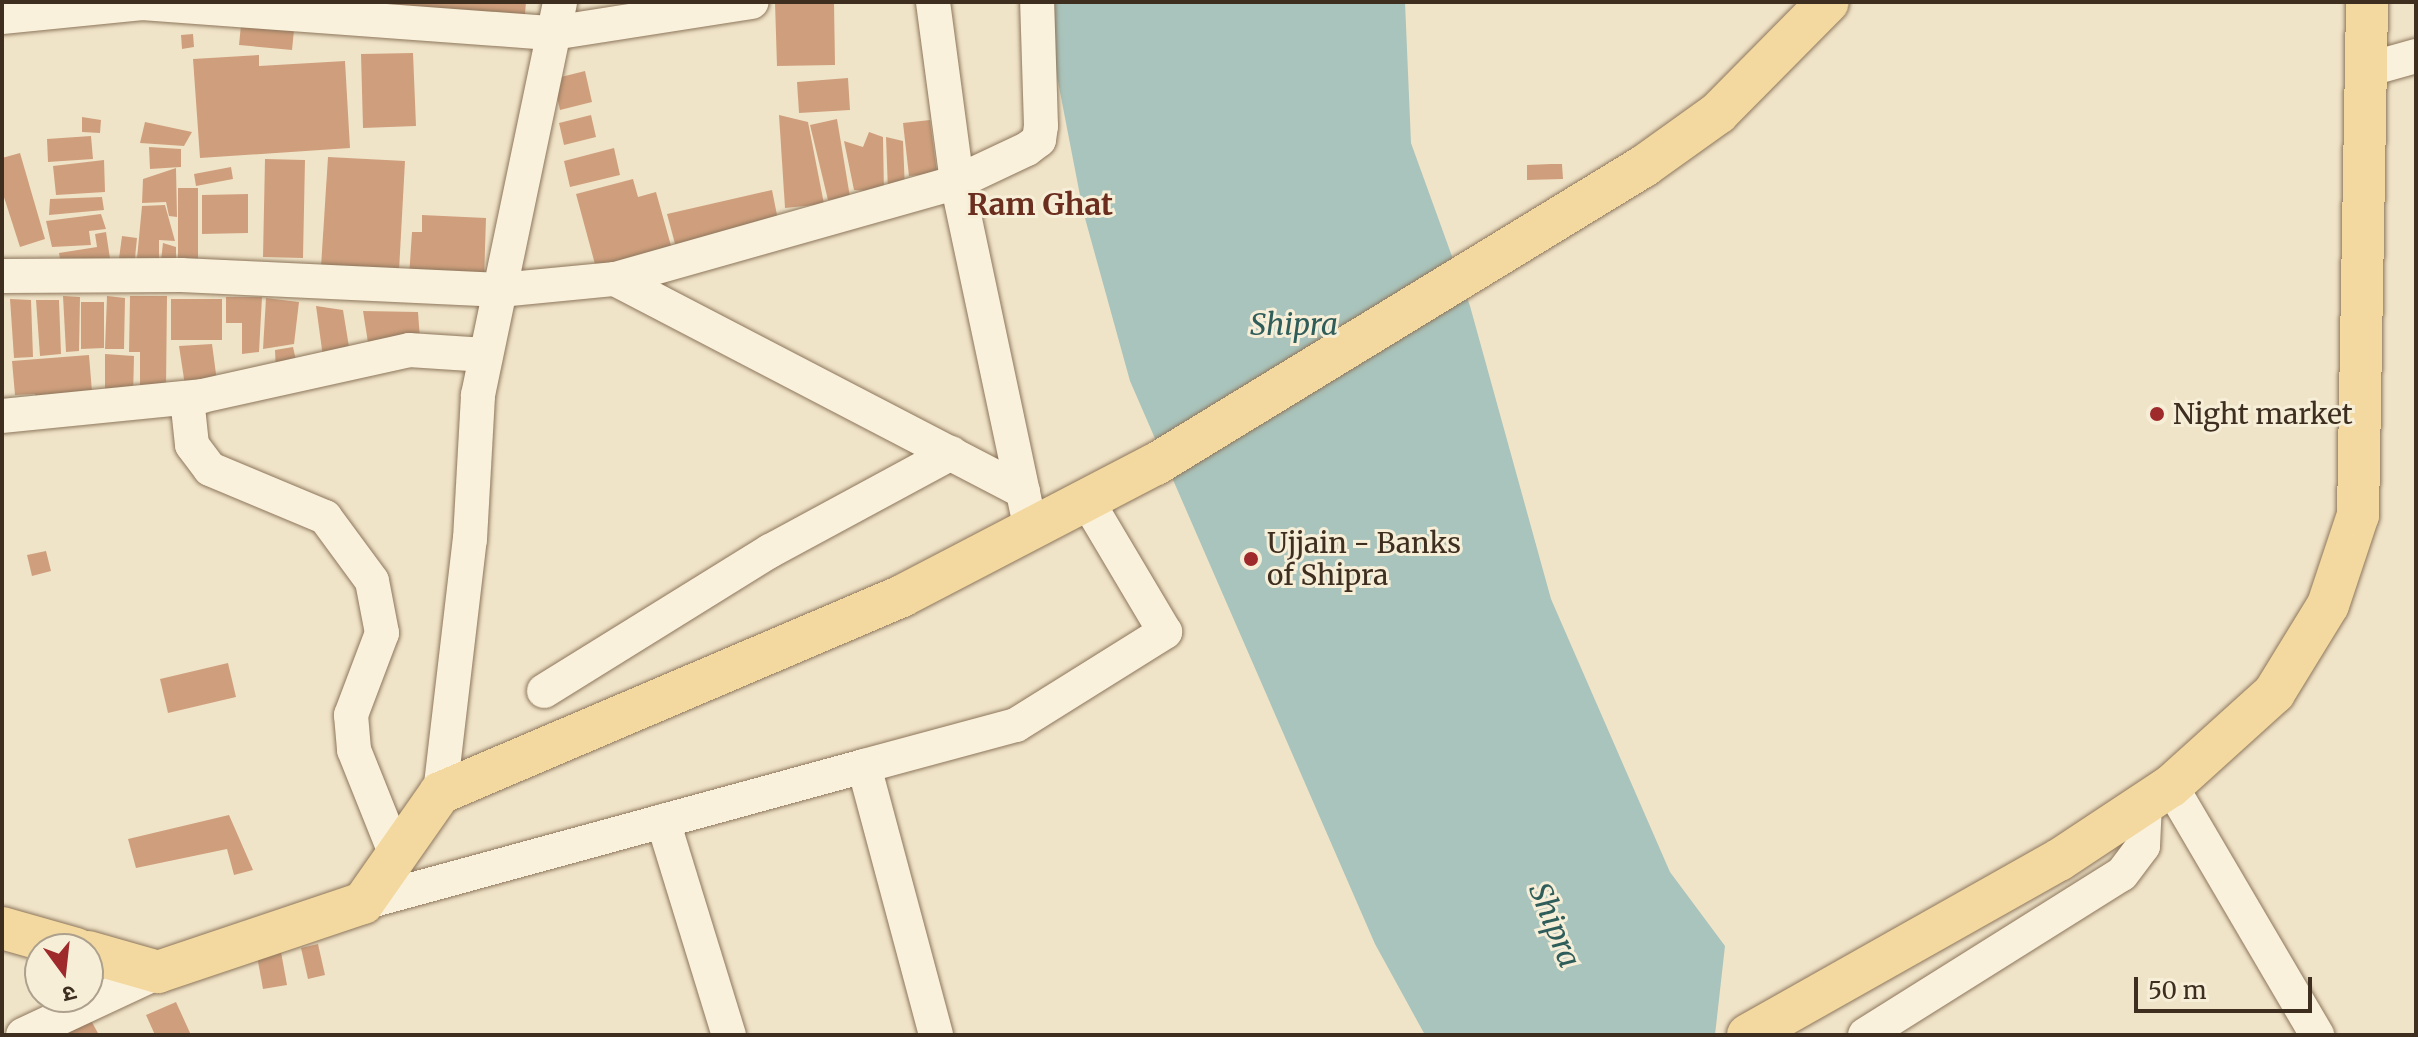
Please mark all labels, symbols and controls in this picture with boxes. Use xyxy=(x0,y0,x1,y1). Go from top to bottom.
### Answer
district label: Ram Ghat xyxy=(967,186,1113,222)
water label: Shipra xyxy=(1250,306,1338,342)
place label: Night market xyxy=(2173,397,2353,431)
marker: Night market xyxy=(2148,405,2166,423)
place label: Ujjain - Banks of Shipra xyxy=(1267,526,1461,592)
marker: Ujjain - Banks of Shipra xyxy=(1242,550,1260,568)
water label: Shipra xyxy=(1522,878,1588,972)
north arrow xyxy=(24,933,104,1013)
scale bar xyxy=(2138,961,2316,1011)
text: 50 m xyxy=(2148,975,2207,1006)
text: उ xyxy=(60,979,80,1009)

